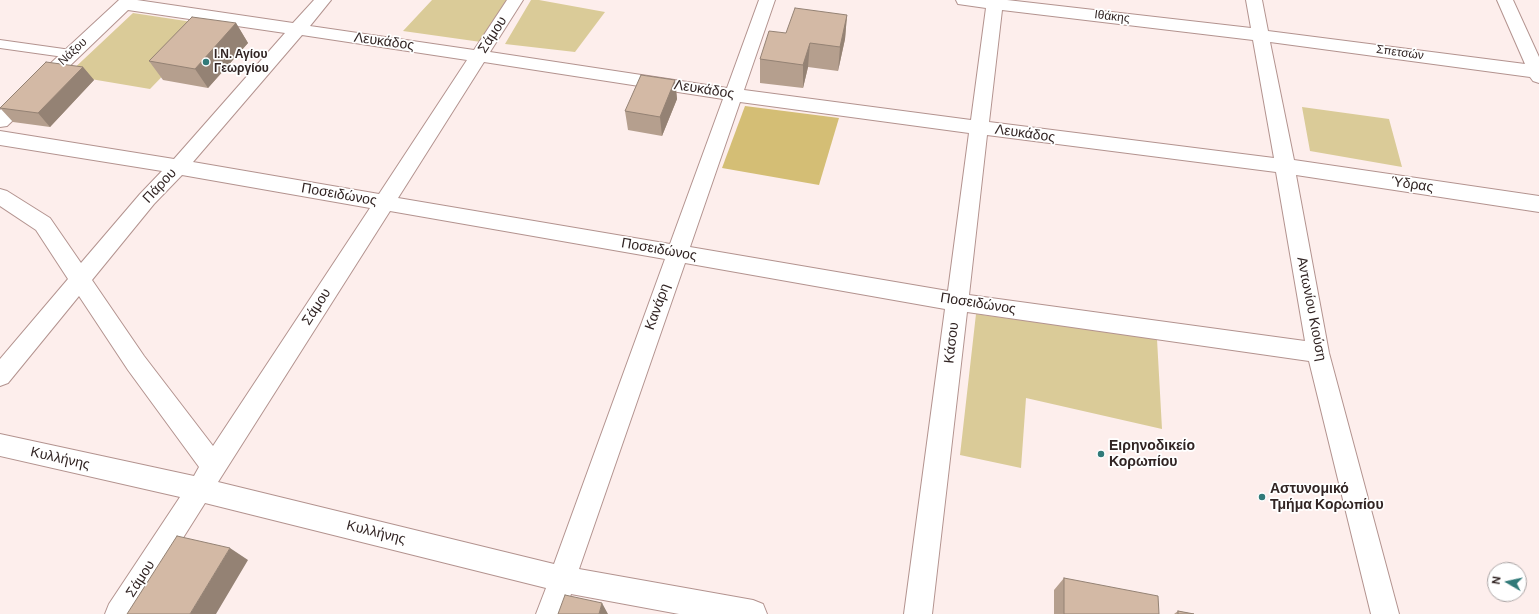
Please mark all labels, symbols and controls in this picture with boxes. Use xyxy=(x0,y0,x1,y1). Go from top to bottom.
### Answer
street label: Ιθάκης xyxy=(1094,8,1130,26)
street label: Σάμου xyxy=(475,14,511,56)
street label: Λευκάδος xyxy=(353,29,415,55)
street label: Νάξου xyxy=(56,35,90,69)
street label: Σπετσών xyxy=(1375,43,1425,63)
place label: Ι.Ν. Αγίου Γεωργίου xyxy=(214,48,269,76)
marker: Ι.Ν. Αγίου Γεωργίου xyxy=(201,57,211,67)
street label: Λευκάδος xyxy=(673,77,735,103)
street label: Λευκάδος xyxy=(994,121,1056,147)
street label: Πάρου xyxy=(140,165,180,207)
street label: Ύδρας xyxy=(1390,174,1434,196)
street label: Ποσειδώνος xyxy=(300,180,378,210)
street label: Ποσειδώνος xyxy=(620,235,698,265)
street label: Αντωνίου Κιούση xyxy=(1293,255,1329,363)
street label: Κανάρη xyxy=(642,282,674,332)
street label: Σάμου xyxy=(299,286,335,328)
street label: Ποσειδώνος xyxy=(939,290,1017,318)
street label: Κάσου xyxy=(941,321,963,365)
place label: Ειρηνοδικείο Κορωπίου xyxy=(1109,438,1195,470)
street label: Κυλλήνης xyxy=(29,444,91,474)
marker: Ειρηνοδικείο Κορωπίου xyxy=(1096,449,1106,459)
place label: Αστυνομικό Τμήμα Κορωπίου xyxy=(1270,481,1384,514)
marker: Αστυνομικό Τμήμα Κορωπίου xyxy=(1257,492,1267,502)
street label: Κυλλήνης xyxy=(345,518,407,548)
street label: Σάμου xyxy=(123,558,159,600)
north arrow xyxy=(1487,562,1527,602)
text: N xyxy=(1489,575,1504,585)

